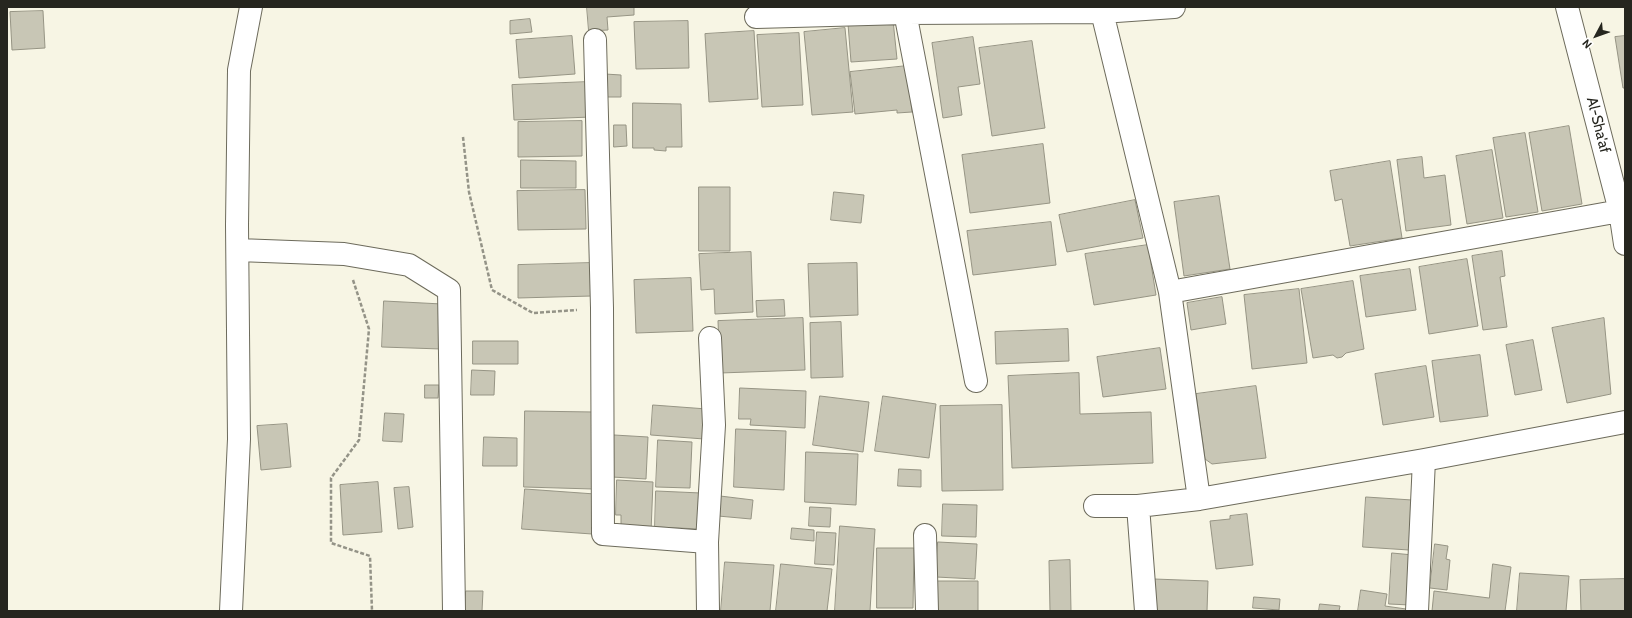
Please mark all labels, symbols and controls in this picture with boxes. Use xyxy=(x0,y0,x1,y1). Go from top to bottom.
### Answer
north arrow xyxy=(1576,16,1616,56)
text: N xyxy=(1579,36,1595,51)
street label: Al-Sha'af xyxy=(1582,95,1614,155)

